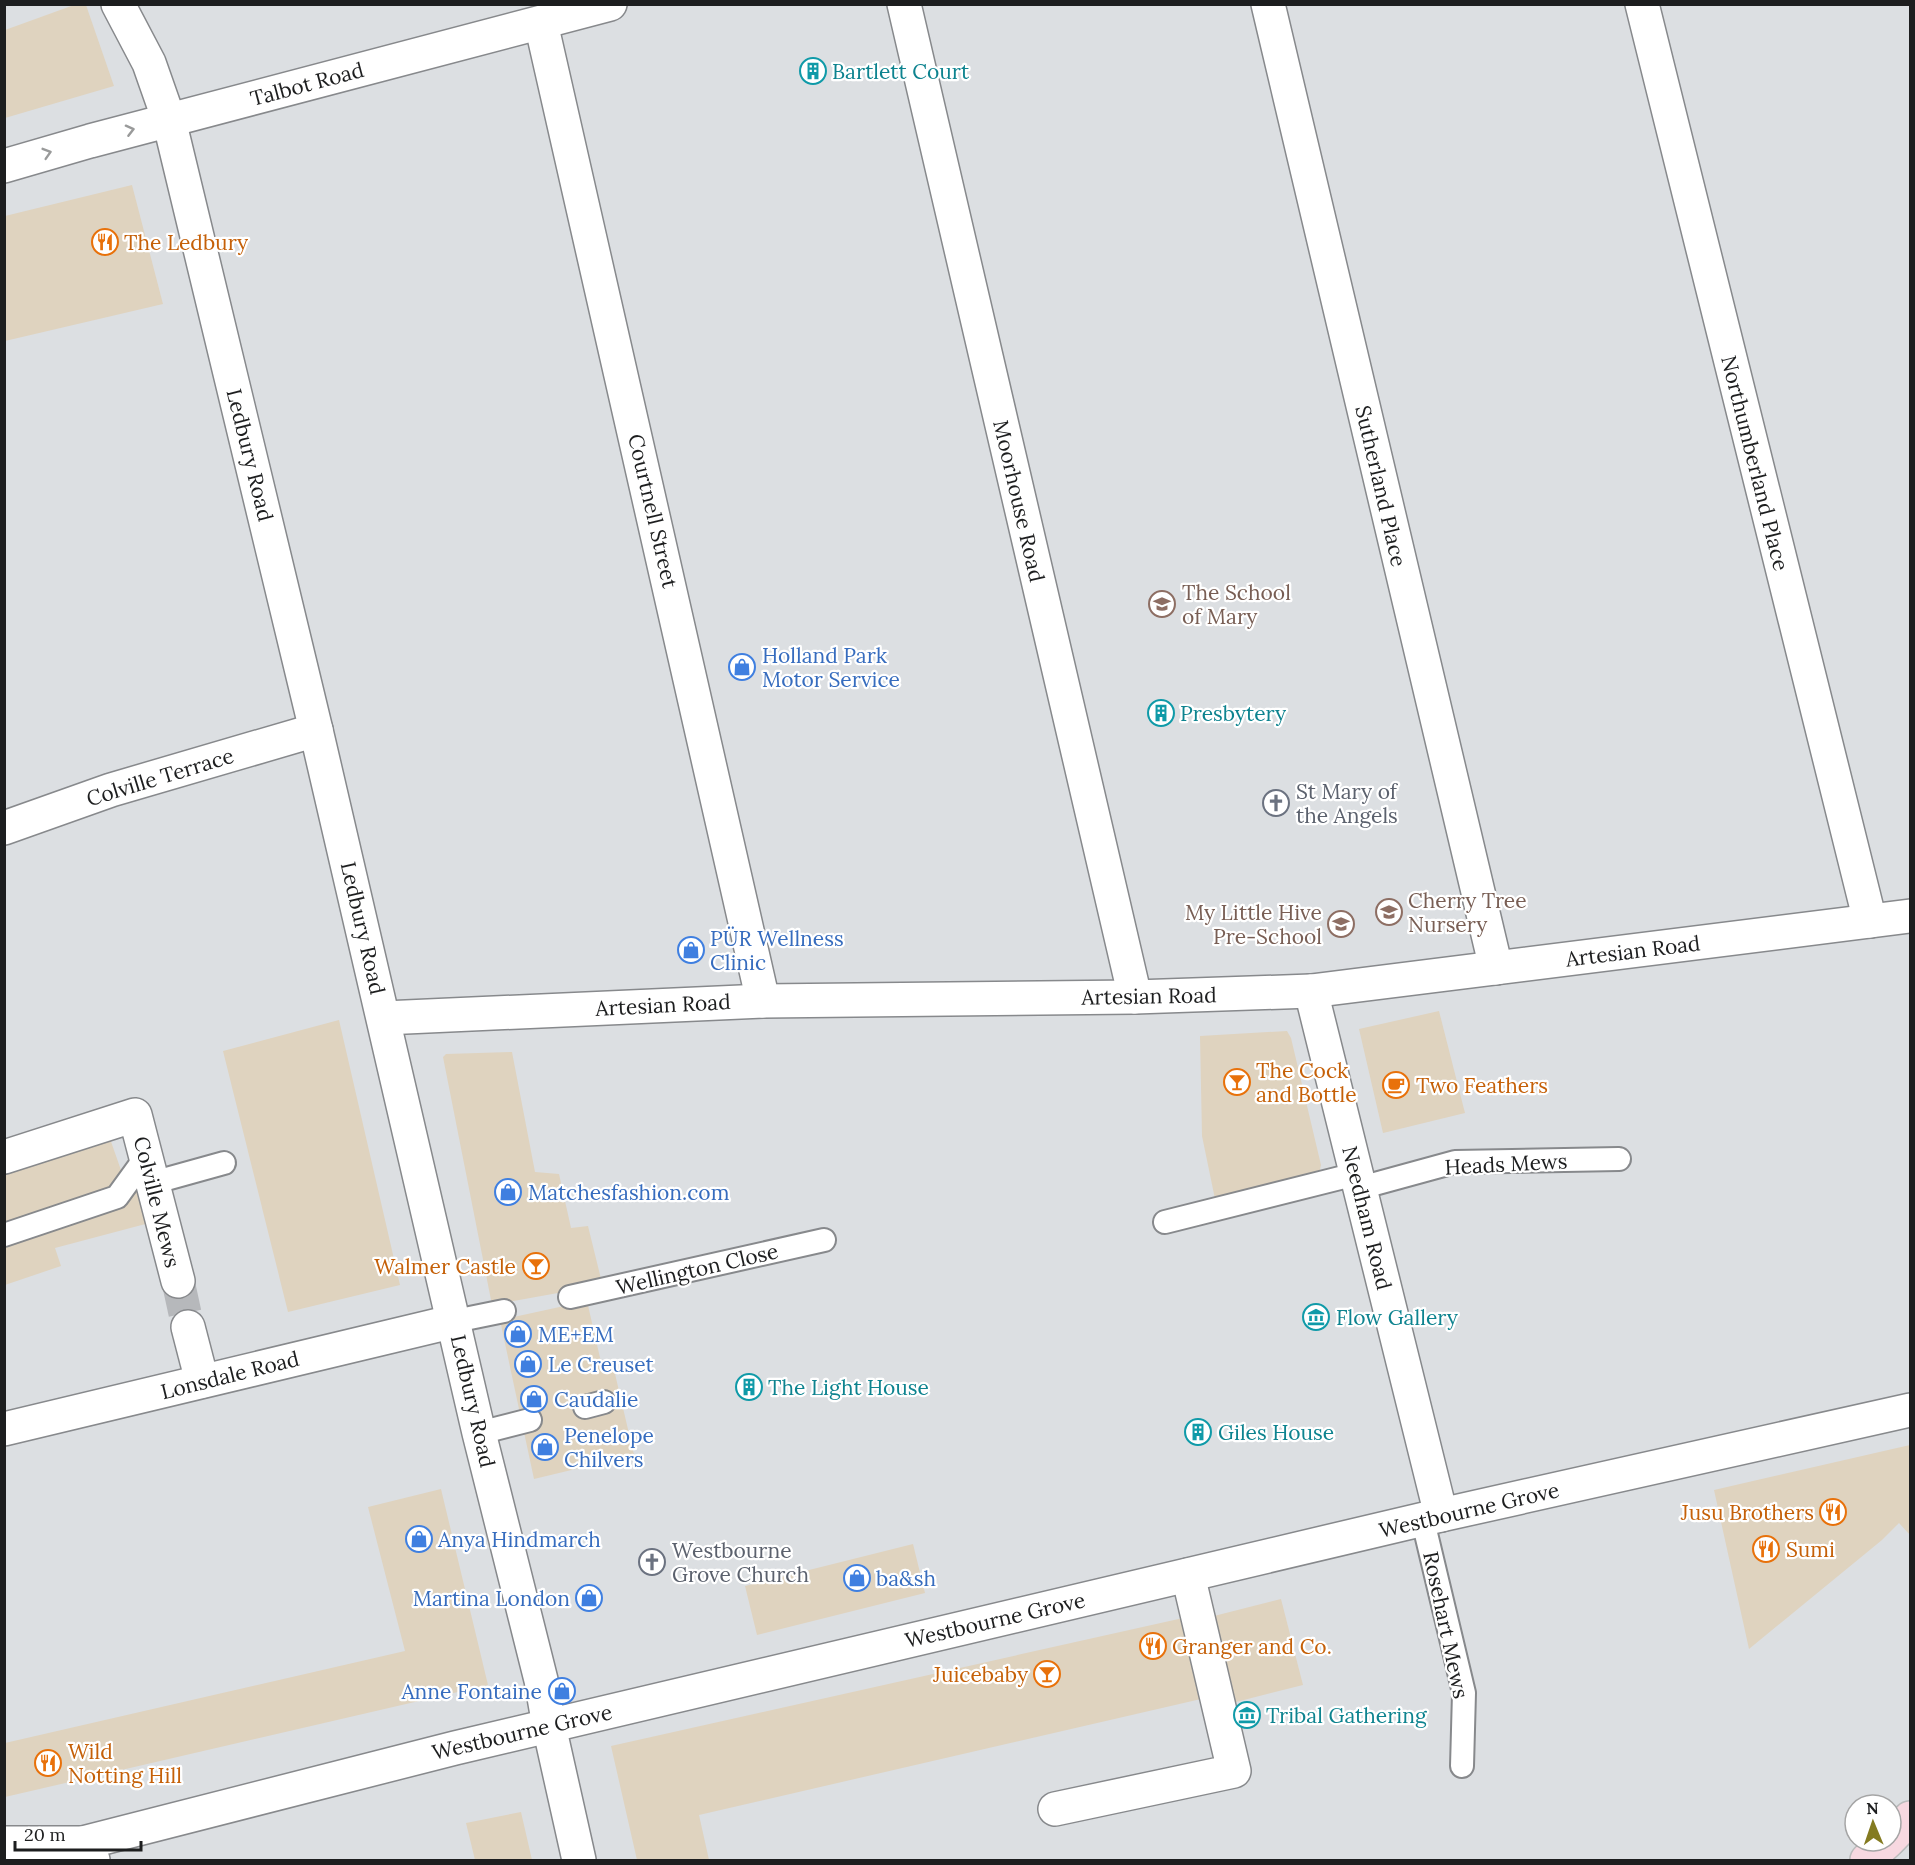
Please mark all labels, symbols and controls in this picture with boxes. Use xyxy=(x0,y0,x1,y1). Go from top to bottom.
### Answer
street label: Talbot Road xyxy=(247,56,367,112)
building icon: Bartlett Court xyxy=(798,56,828,86)
place label: Bartlett Court xyxy=(832,58,970,85)
one-way arrow xyxy=(125,125,135,138)
one-way arrow xyxy=(41,148,52,160)
restaurant icon: The Ledbury xyxy=(90,227,120,257)
place label: The Ledbury xyxy=(124,229,248,256)
street label: Northumberland Place xyxy=(1715,353,1795,573)
street label: Ledbury Road xyxy=(221,386,279,524)
street label: Sutherland Place xyxy=(1349,403,1413,569)
street label: Moorhouse Road xyxy=(987,417,1051,585)
street label: Courtnell Street xyxy=(622,431,684,592)
place label: The School of Mary xyxy=(1182,579,1291,630)
school or university icon: The School of Mary xyxy=(1147,589,1177,619)
place label: Holland Park Motor Service xyxy=(762,642,900,693)
shop icon: Holland Park Motor Service xyxy=(727,652,757,682)
building icon: Presbytery xyxy=(1146,698,1176,728)
place label: Presbytery xyxy=(1180,700,1286,727)
street label: Colville Terrace xyxy=(83,742,237,812)
place label: St Mary of the Angels xyxy=(1296,778,1399,829)
church icon: St Mary of the Angels xyxy=(1261,788,1291,818)
street label: Ledbury Road xyxy=(335,859,391,997)
place label: Cherry Tree Nursery xyxy=(1408,887,1527,938)
school or university icon: Cherry Tree Nursery xyxy=(1374,897,1404,927)
place label: My Little Hive Pre-School xyxy=(1185,899,1322,950)
school or university icon: My Little Hive Pre-School xyxy=(1326,909,1356,939)
place label: PÜR Wellness Clinic xyxy=(710,925,844,976)
street label: Artesian Road xyxy=(1563,929,1702,973)
shop icon: PÜR Wellness Clinic xyxy=(676,935,706,965)
street label: Artesian Road xyxy=(1080,981,1217,1011)
street label: Artesian Road xyxy=(594,988,731,1022)
place label: The Cock and Bottle xyxy=(1256,1057,1357,1108)
bar icon: The Cock and Bottle xyxy=(1222,1067,1252,1097)
cafe icon: Two Feathers xyxy=(1381,1070,1411,1100)
place label: Two Feathers xyxy=(1416,1072,1548,1099)
street label: Colville Mews xyxy=(128,1134,186,1270)
street label: Needham Road xyxy=(1336,1143,1398,1293)
street label: Heads Mews xyxy=(1444,1147,1568,1181)
shop icon: Matchesfashion.com xyxy=(493,1177,523,1207)
place label: Matchesfashion.com xyxy=(528,1179,730,1206)
street label: Wellington Close xyxy=(613,1237,781,1301)
bar icon: Walmer Castle xyxy=(521,1251,551,1281)
place label: Walmer Castle xyxy=(374,1253,516,1280)
museum icon: Flow Gallery xyxy=(1301,1302,1331,1332)
place label: Flow Gallery xyxy=(1336,1304,1458,1331)
shop icon: ME+EM xyxy=(503,1319,533,1349)
place label: ME+EM xyxy=(538,1321,614,1348)
street label: Ledbury Road xyxy=(445,1332,501,1470)
street label: Lonsdale Road xyxy=(158,1345,302,1405)
shop icon: Le Creuset xyxy=(513,1349,543,1379)
place label: Le Creuset xyxy=(548,1351,655,1378)
building icon: The Light House xyxy=(734,1372,764,1402)
place label: The Light House xyxy=(768,1374,929,1401)
shop icon: Caudalie xyxy=(519,1384,549,1414)
place label: Caudalie xyxy=(554,1386,638,1413)
building icon: Giles House xyxy=(1183,1417,1213,1447)
place label: Giles House xyxy=(1218,1419,1334,1446)
place label: Penelope Chilvers xyxy=(564,1422,654,1473)
shop icon: Penelope Chilvers xyxy=(530,1432,560,1462)
street label: Westbourne Grove xyxy=(1376,1476,1562,1544)
restaurant icon: Jusu Brothers xyxy=(1818,1497,1848,1527)
place label: Jusu Brothers xyxy=(1680,1499,1814,1526)
shop icon: Anya Hindmarch xyxy=(404,1524,434,1554)
place label: Anya Hindmarch xyxy=(437,1526,601,1553)
restaurant icon: Sumi xyxy=(1751,1534,1781,1564)
place label: Sumi xyxy=(1786,1536,1835,1563)
place label: Westbourne Grove Church xyxy=(672,1537,809,1588)
church icon: Westbourne Grove Church xyxy=(637,1547,667,1577)
street label: Rosehart Mews xyxy=(1417,1549,1475,1701)
shop icon: ba&sh xyxy=(842,1563,872,1593)
place label: ba&sh xyxy=(876,1565,936,1592)
shop icon: Martina London xyxy=(574,1583,604,1613)
place label: Martina London xyxy=(413,1585,570,1612)
street label: Westbourne Grove xyxy=(902,1586,1088,1654)
restaurant icon: Granger and Co. xyxy=(1138,1631,1168,1661)
place label: Granger and Co. xyxy=(1172,1633,1332,1660)
bar icon: Juicebaby xyxy=(1032,1659,1062,1689)
place label: Juicebaby xyxy=(932,1661,1028,1688)
shop icon: Anne Fontaine xyxy=(547,1676,577,1706)
place label: Anne Fontaine xyxy=(400,1678,542,1705)
street label: Westbourne Grove xyxy=(429,1698,615,1766)
museum icon: Tribal Gathering xyxy=(1232,1700,1262,1730)
place label: Tribal Gathering xyxy=(1266,1702,1427,1729)
place label: Wild Notting Hill xyxy=(68,1738,182,1789)
restaurant icon: Wild Notting Hill xyxy=(33,1748,63,1778)
north arrow xyxy=(1843,1793,1903,1853)
text: N xyxy=(1866,1798,1879,1818)
scale bar xyxy=(15,1814,141,1852)
text: 20 m xyxy=(24,1823,66,1846)

